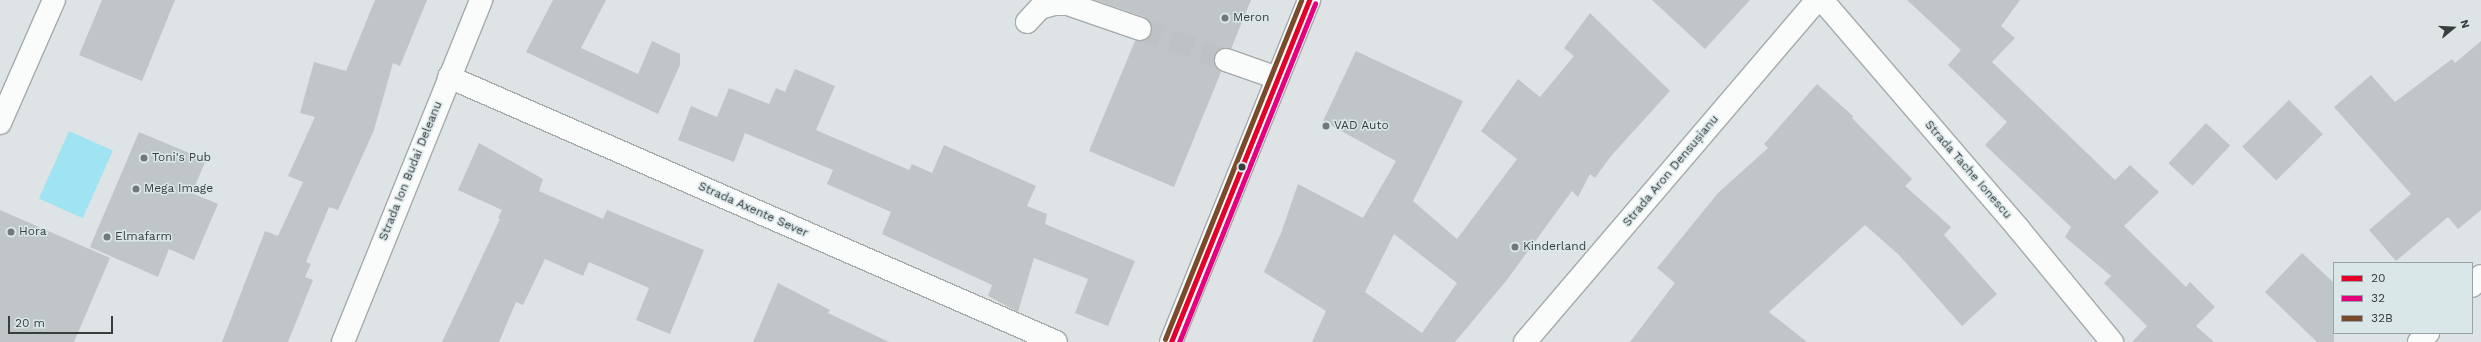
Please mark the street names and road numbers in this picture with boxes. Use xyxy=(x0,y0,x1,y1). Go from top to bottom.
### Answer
street label: Strada Ion Budai Deleanu xyxy=(376,99,446,243)
street label: Strada Aron Densușianu xyxy=(1620,112,1722,230)
street label: Strada Tache Ionescu xyxy=(1921,118,2015,222)
street label: Strada Axente Sever xyxy=(695,179,811,241)

